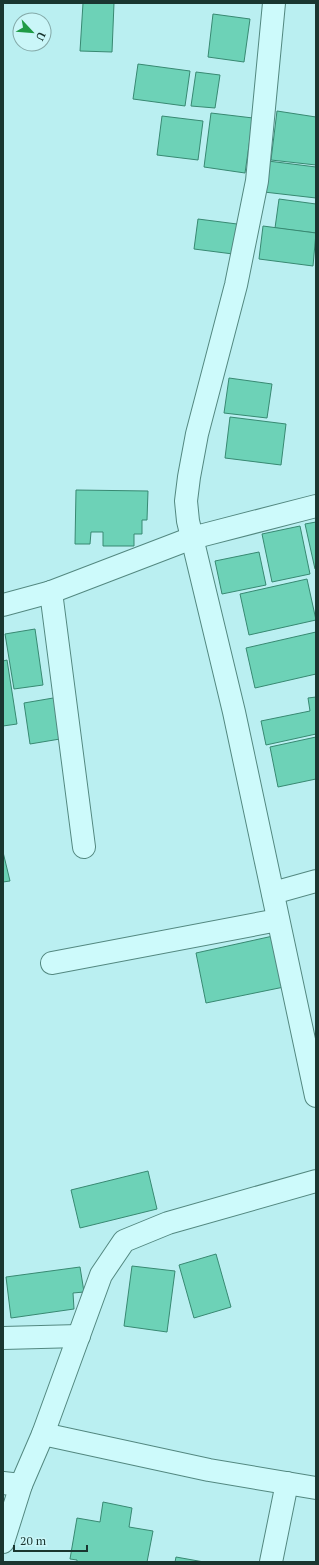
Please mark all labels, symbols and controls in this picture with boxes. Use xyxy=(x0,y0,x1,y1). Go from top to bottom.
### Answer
north arrow xyxy=(12,12,52,52)
text: U xyxy=(33,30,49,43)
scale bar xyxy=(14,1527,87,1553)
text: 20 m xyxy=(20,1533,47,1548)

